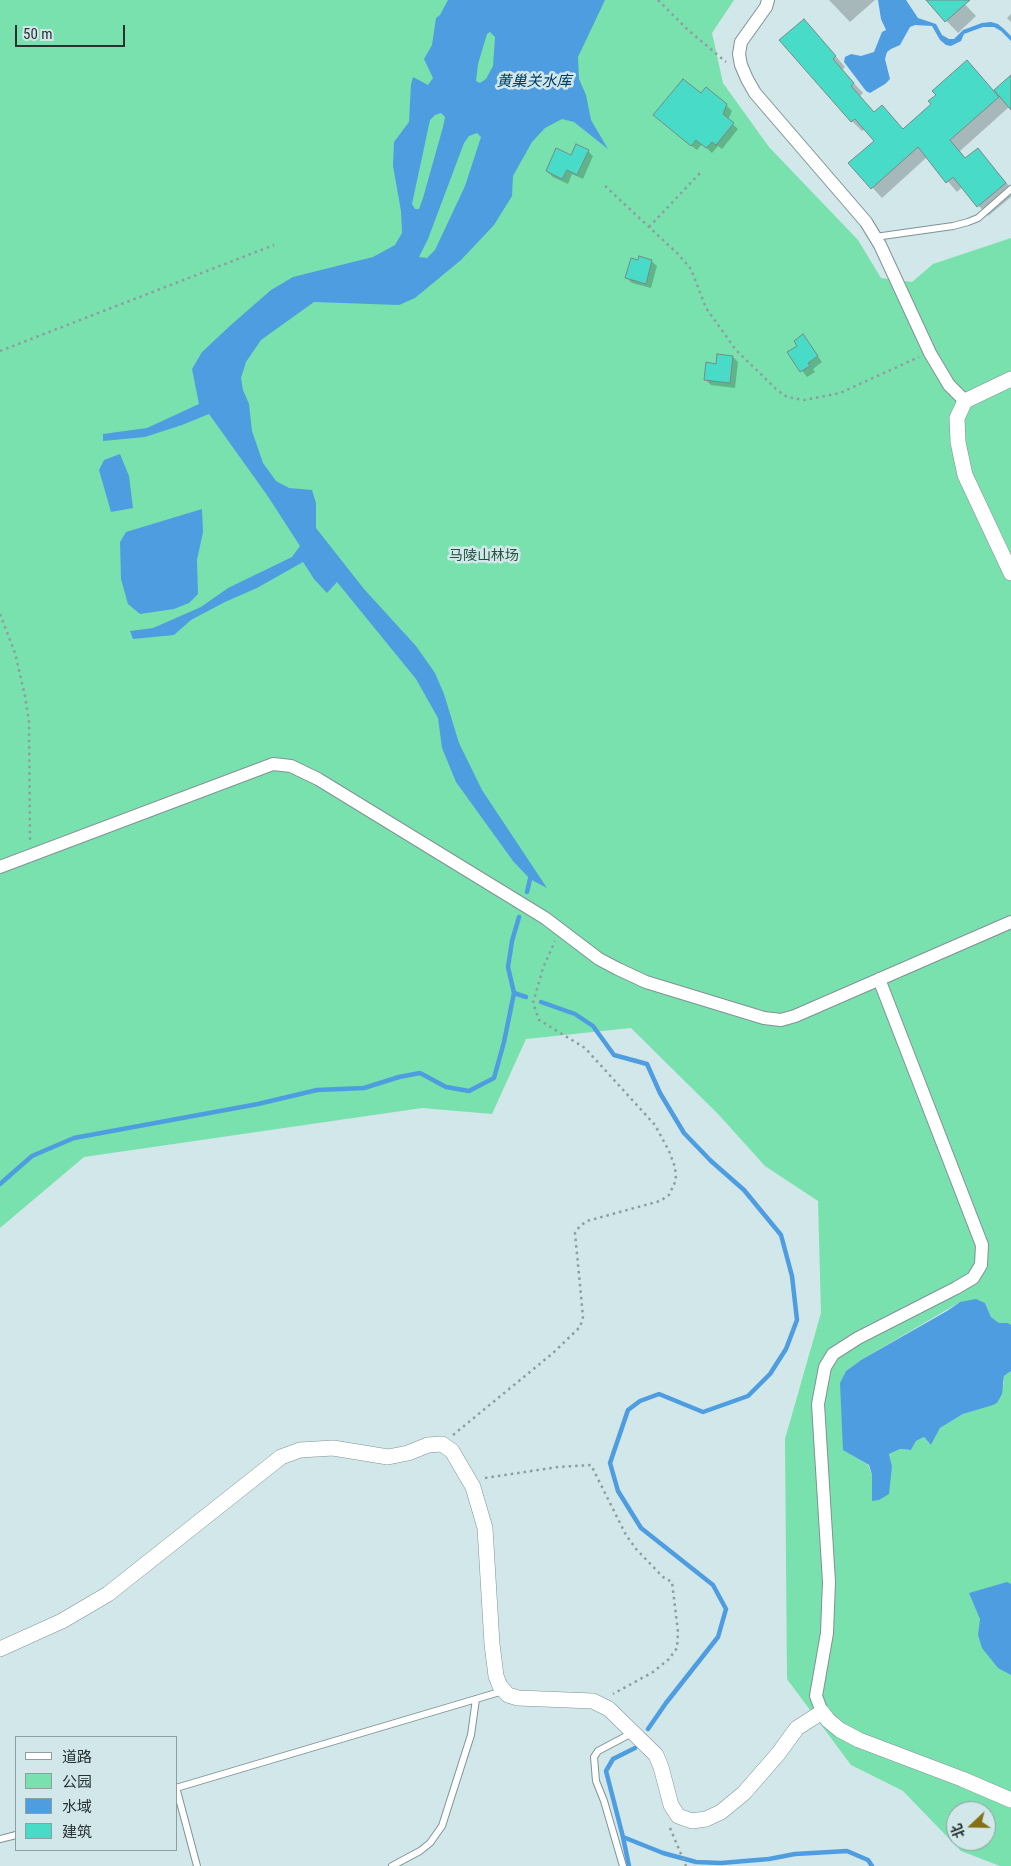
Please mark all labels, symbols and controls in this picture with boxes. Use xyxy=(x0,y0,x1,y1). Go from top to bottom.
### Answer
scale bar xyxy=(18,15,128,47)
text: 50 m xyxy=(23,25,53,43)
water label: 黄巢关水库 xyxy=(497,73,571,91)
park label: 马陵山林场 xyxy=(449,548,519,564)
legend xyxy=(15,1736,178,1851)
text: 道路 xyxy=(62,1748,92,1766)
text: 公园 xyxy=(62,1773,92,1791)
text: 水域 xyxy=(62,1798,92,1816)
north arrow xyxy=(946,1801,996,1851)
text: 北 xyxy=(948,1822,968,1840)
text: 建筑 xyxy=(62,1823,92,1841)

